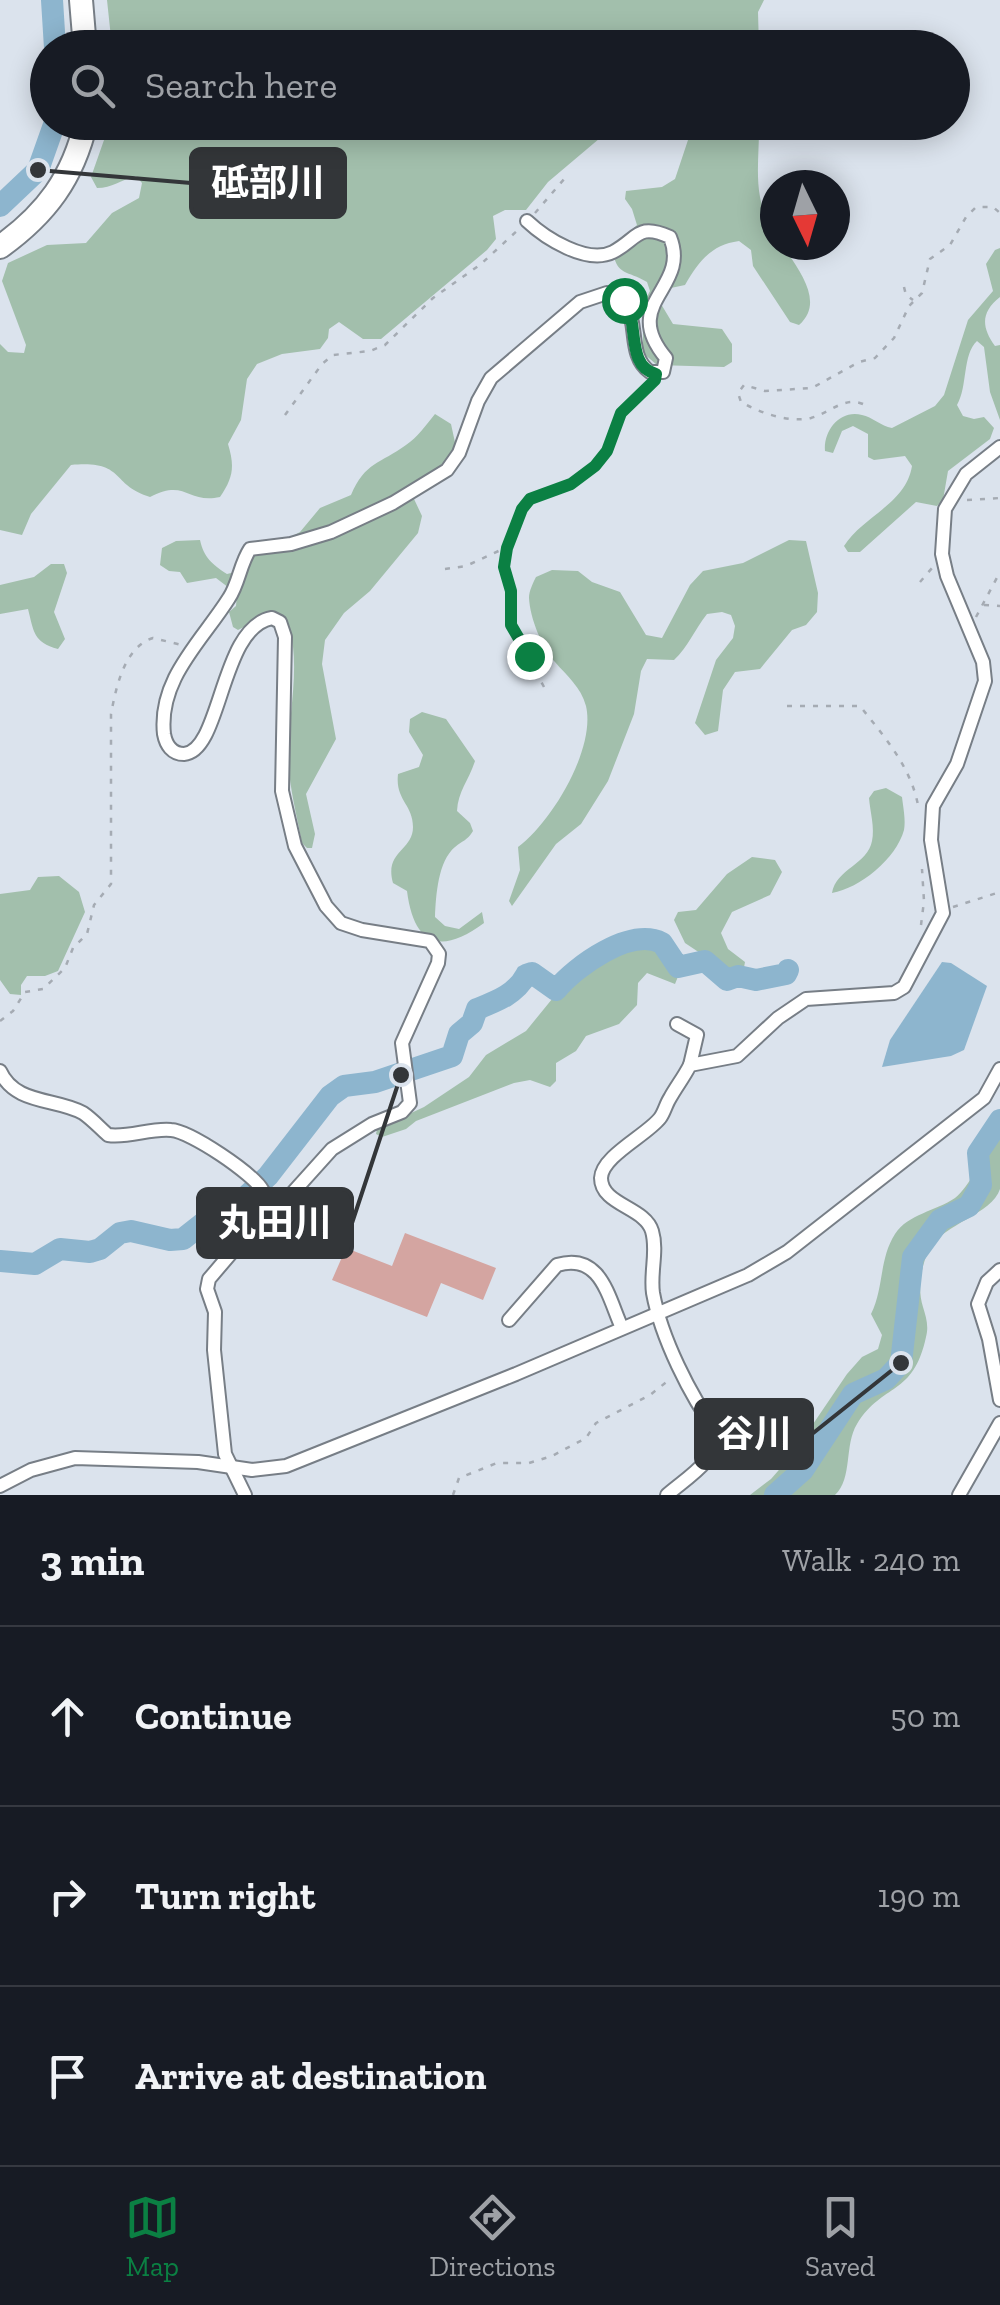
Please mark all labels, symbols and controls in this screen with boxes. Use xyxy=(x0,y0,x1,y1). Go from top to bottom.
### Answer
search box xyxy=(30,30,970,140)
icon: search xyxy=(65,58,120,113)
text: Search here xyxy=(145,62,337,108)
callout: 砥部川 xyxy=(191,149,345,217)
text: 砥部川 xyxy=(211,160,325,206)
north arrow xyxy=(760,170,850,260)
route start xyxy=(602,278,648,324)
route end xyxy=(507,634,553,680)
callout: 丸田川 xyxy=(198,1189,352,1257)
text: 丸田川 xyxy=(218,1200,332,1246)
callout: 谷川 xyxy=(696,1400,812,1468)
text: 谷川 xyxy=(716,1411,792,1457)
text: 3 min xyxy=(40,1535,145,1586)
text: Walk · 240 m xyxy=(782,1541,960,1579)
icon: ahead xyxy=(40,1689,95,1744)
text: Continue xyxy=(135,1693,292,1739)
text: 50 m xyxy=(890,1697,960,1735)
icon: right xyxy=(40,1869,95,1924)
text: Turn right xyxy=(135,1873,315,1919)
text: 190 m xyxy=(877,1877,960,1915)
icon: arrive xyxy=(40,2049,95,2104)
text: Arrive at destination xyxy=(135,2053,486,2099)
tab: Map xyxy=(125,2190,180,2283)
tab: Directions xyxy=(429,2190,556,2283)
tab: Saved xyxy=(805,2190,875,2283)

